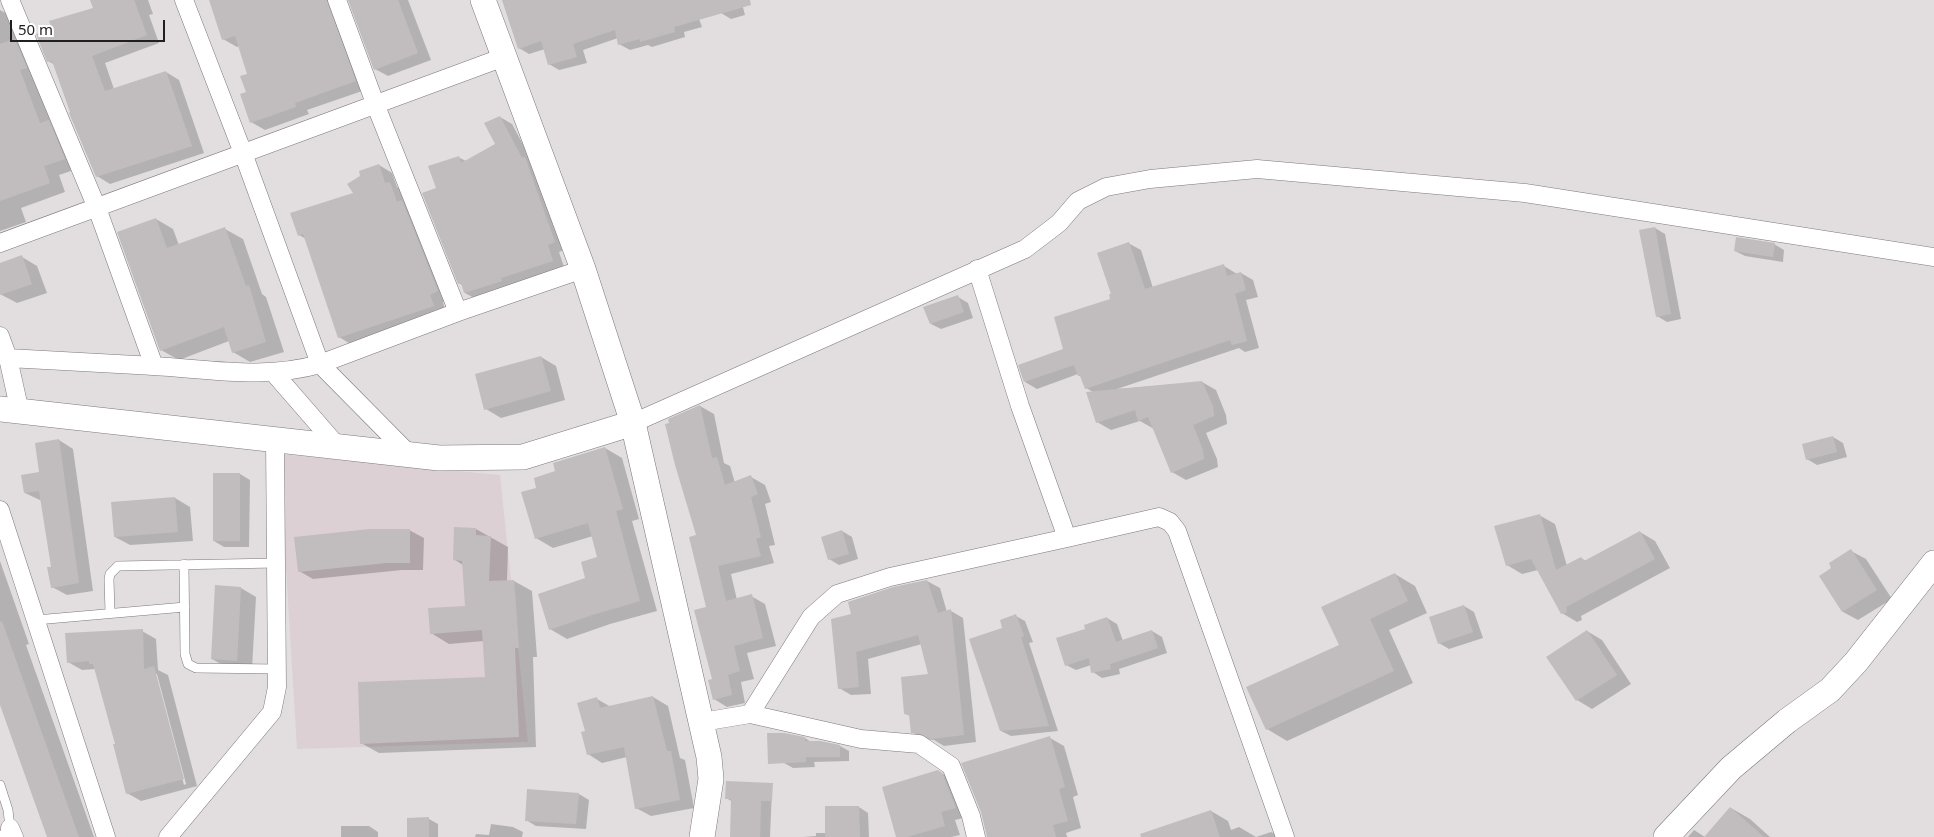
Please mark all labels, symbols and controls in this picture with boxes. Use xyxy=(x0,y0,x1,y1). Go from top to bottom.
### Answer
scale bar xyxy=(12,10,168,42)
text: 50 m xyxy=(18,19,53,39)

